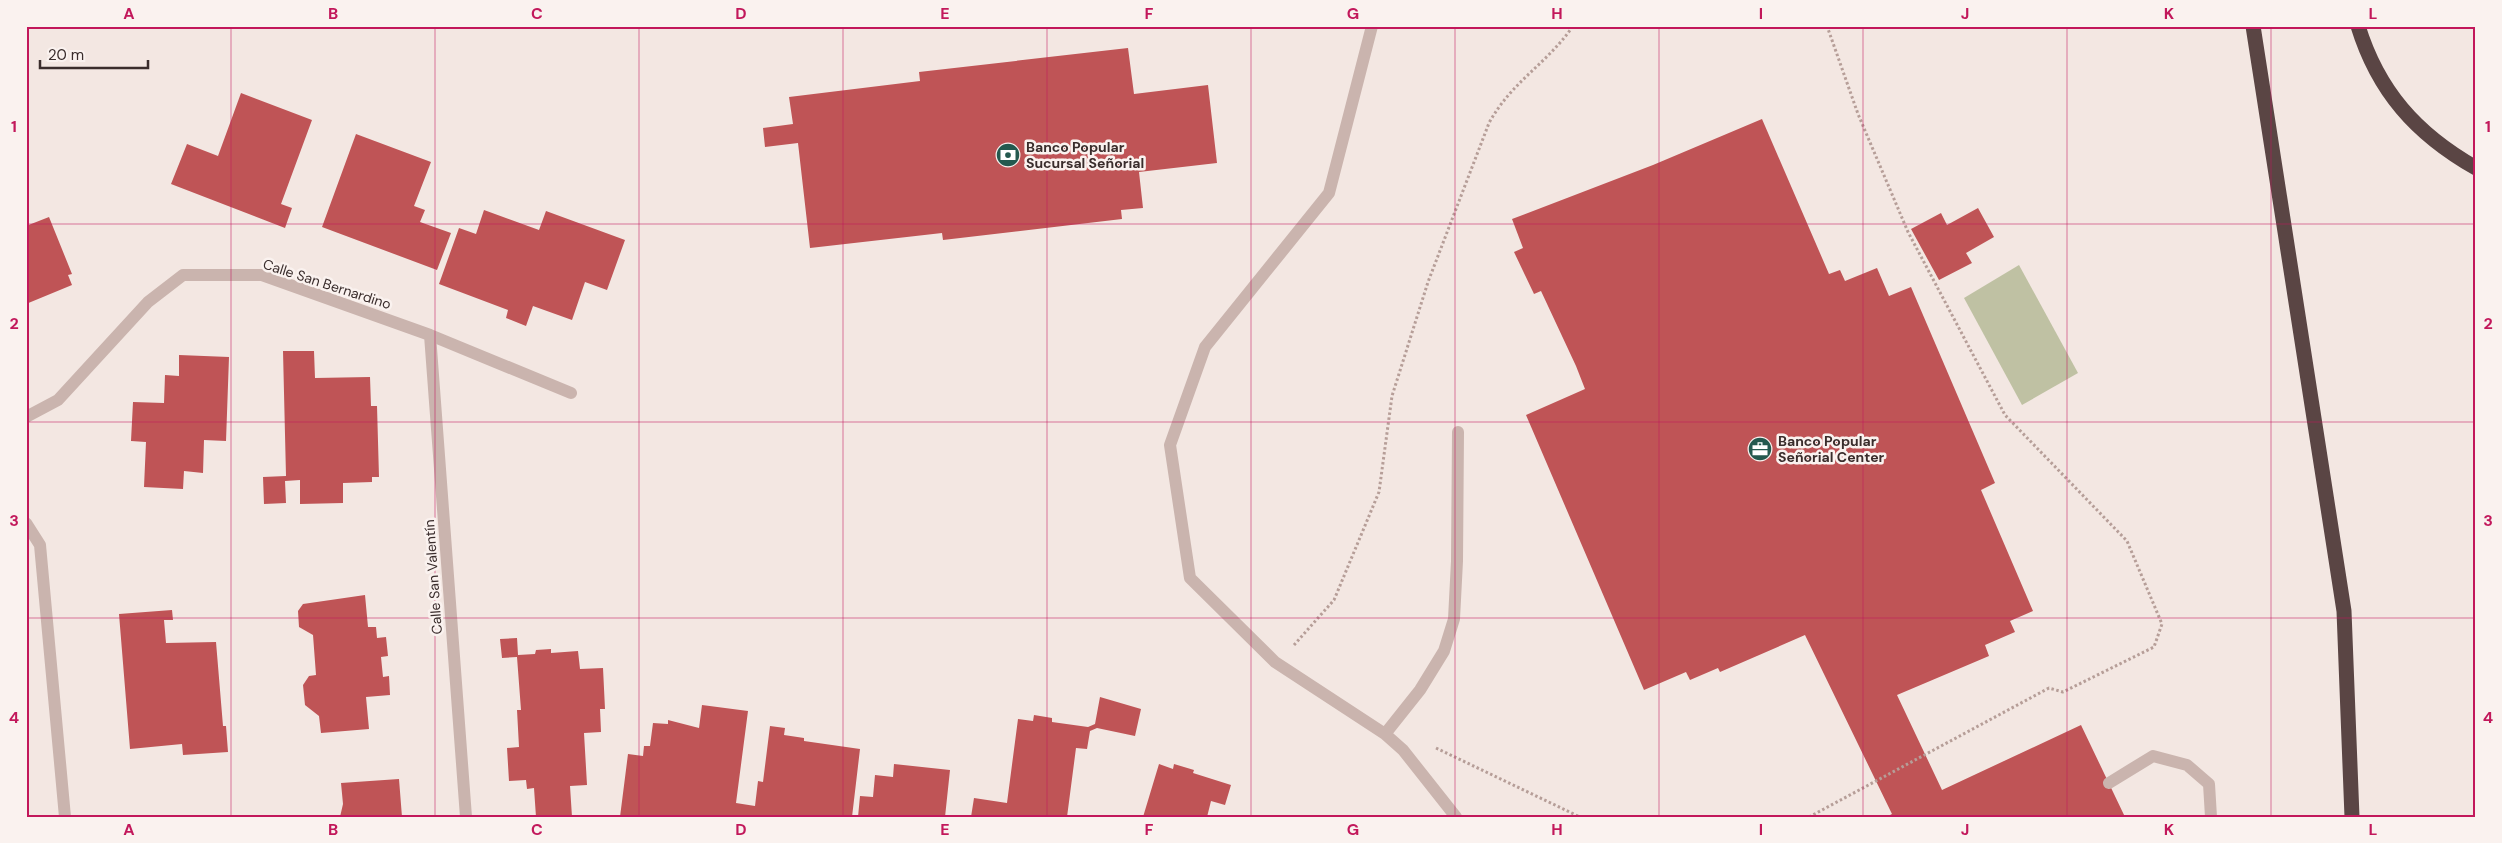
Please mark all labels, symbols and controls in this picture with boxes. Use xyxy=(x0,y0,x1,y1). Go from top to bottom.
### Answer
text: A xyxy=(123,3,135,24)
text: B xyxy=(328,3,338,24)
text: C xyxy=(531,3,543,24)
text: D xyxy=(735,3,747,24)
text: E xyxy=(940,3,950,24)
text: F xyxy=(1145,3,1154,24)
text: G xyxy=(1347,3,1359,24)
text: H xyxy=(1551,3,1563,24)
text: I xyxy=(1759,3,1763,24)
text: J xyxy=(1961,3,1969,24)
text: K xyxy=(2164,3,2175,24)
text: L xyxy=(2369,3,2378,24)
scale bar xyxy=(40,38,148,70)
text: 20 m xyxy=(48,45,84,65)
text: 1 xyxy=(11,116,17,137)
text: 1 xyxy=(2485,116,2491,137)
place label: Banco Popular Sucursal Señorial xyxy=(1026,138,1144,172)
bank icon: Banco Popular Sucursal Señorial xyxy=(995,142,1021,168)
street label: Calle San Bernardino xyxy=(261,255,393,313)
text: 2 xyxy=(9,313,19,334)
text: 2 xyxy=(2483,313,2493,334)
place label: Banco Popular Señorial Center xyxy=(1778,432,1885,466)
office icon: Banco Popular Señorial Center xyxy=(1747,436,1773,462)
text: 3 xyxy=(9,510,19,531)
text: 3 xyxy=(2483,510,2493,531)
street label: Calle San Valentín xyxy=(420,519,446,635)
text: 4 xyxy=(9,707,19,728)
text: 4 xyxy=(2483,707,2493,728)
text: A xyxy=(123,819,135,840)
text: B xyxy=(328,819,338,840)
text: C xyxy=(531,819,543,840)
text: D xyxy=(735,819,747,840)
text: E xyxy=(940,819,950,840)
text: F xyxy=(1145,819,1154,840)
text: G xyxy=(1347,819,1359,840)
text: H xyxy=(1551,819,1563,840)
text: I xyxy=(1759,819,1763,840)
text: J xyxy=(1961,819,1969,840)
text: K xyxy=(2164,819,2175,840)
text: L xyxy=(2369,819,2378,840)

